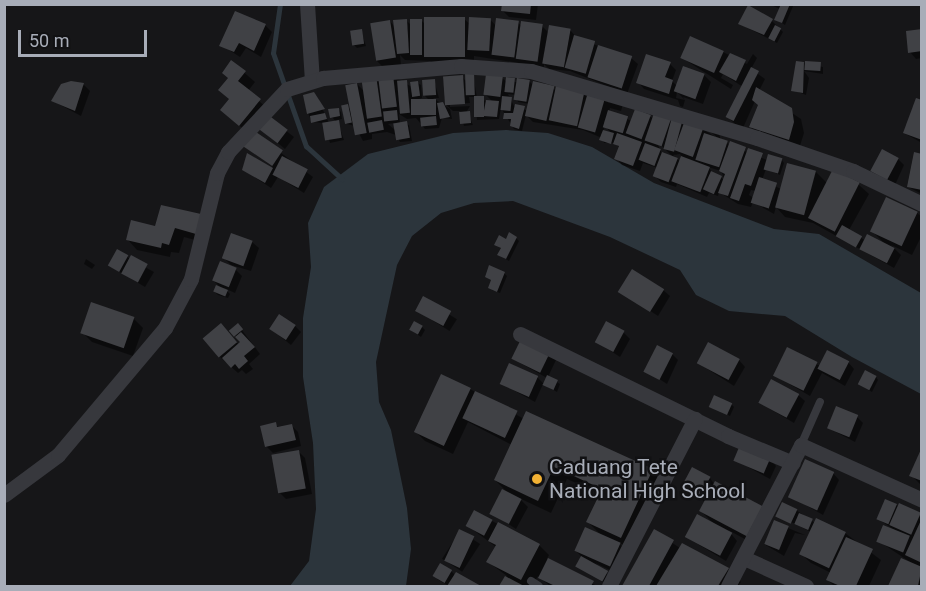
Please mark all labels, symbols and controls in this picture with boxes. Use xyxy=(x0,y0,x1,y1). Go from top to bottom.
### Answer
scale bar xyxy=(21,18,150,56)
text: 50 m xyxy=(29,30,69,51)
place label: Caduang Tete National High School xyxy=(549,454,745,504)
marker: Caduang Tete National High School xyxy=(530,472,544,486)

